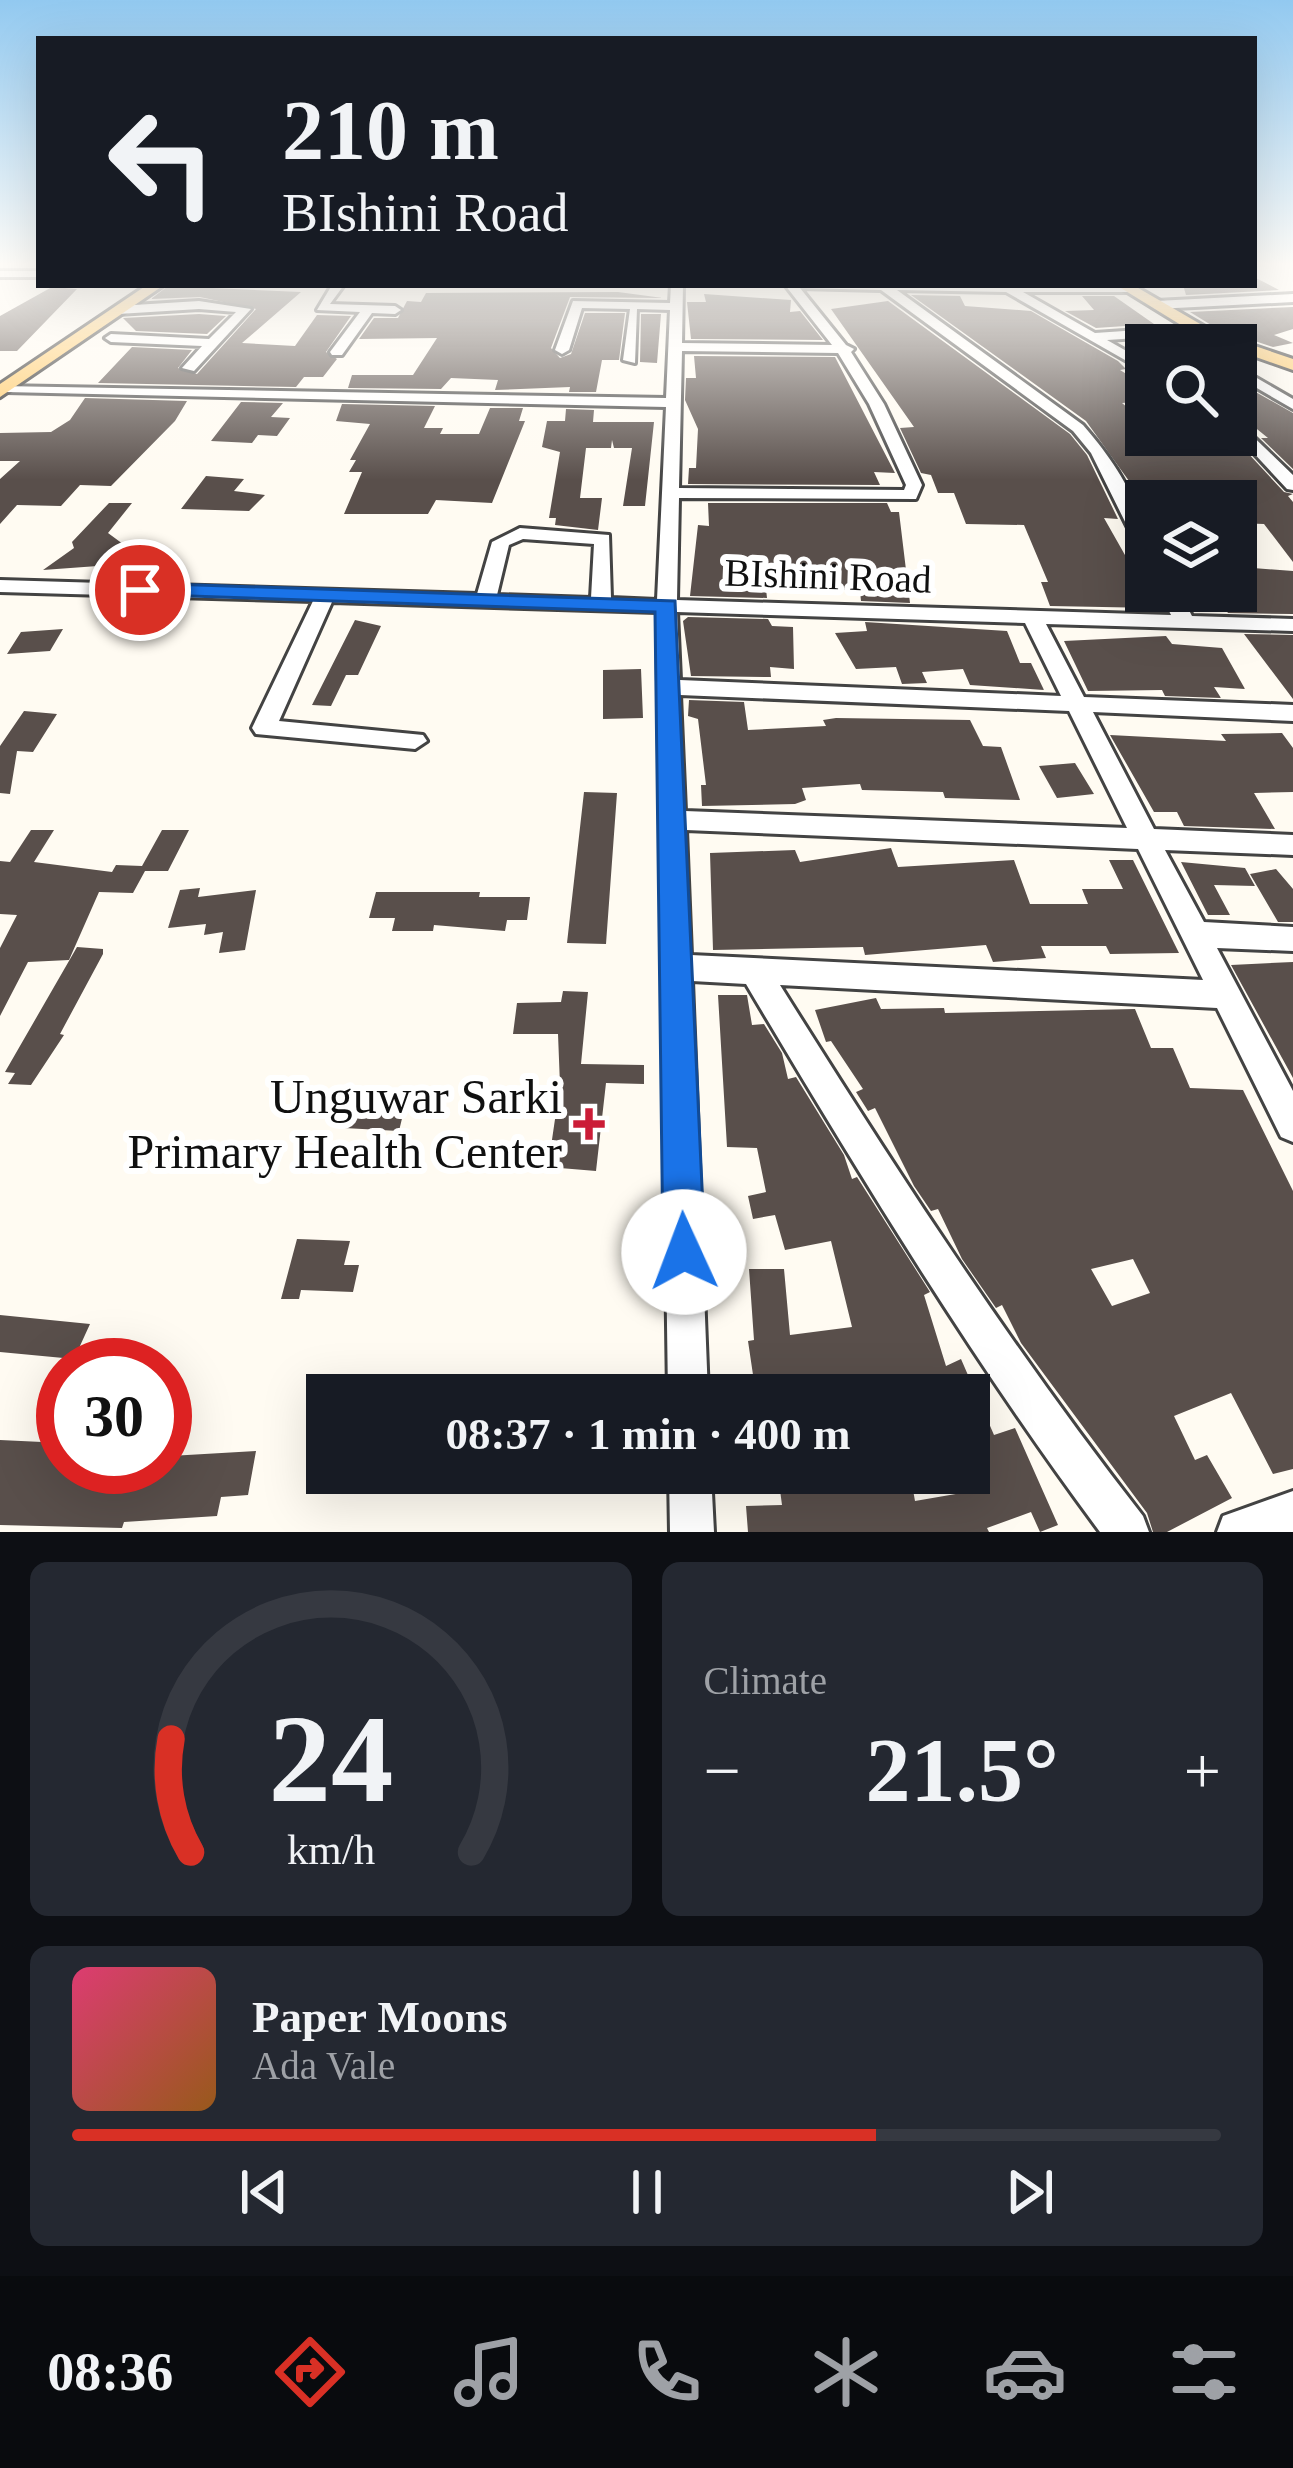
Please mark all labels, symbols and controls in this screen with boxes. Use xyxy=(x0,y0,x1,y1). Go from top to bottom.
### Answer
icon: left xyxy=(84,84,240,240)
text: 210 m xyxy=(282,84,499,177)
text: BIshini Road xyxy=(282,183,569,243)
map controls xyxy=(1125,324,1257,612)
button: search xyxy=(1125,324,1257,456)
button: layers xyxy=(1125,480,1257,612)
pin xyxy=(89,539,191,641)
street label: BIshini Road xyxy=(724,550,933,601)
icon: arrive xyxy=(107,557,173,623)
place label: Unguwar Sarki Primary Health Center xyxy=(127,1070,562,1178)
marker: Unguwar Sarki Primary Health Center xyxy=(573,1108,605,1140)
position arrow xyxy=(621,1189,747,1315)
speed limit sign: 30 xyxy=(36,1338,192,1494)
text: 08:37 · 1 min · 400 m xyxy=(446,1409,851,1459)
text: Climate xyxy=(704,1659,827,1702)
text: 24 xyxy=(268,1690,393,1828)
text: 21.5° xyxy=(866,1721,1059,1820)
text: − xyxy=(704,1734,741,1807)
text: + xyxy=(1184,1734,1221,1807)
text: km/h xyxy=(287,1826,375,1873)
text: Paper Moons xyxy=(252,1992,507,2042)
text: Ada Vale xyxy=(252,2044,395,2087)
icon: previous xyxy=(231,2159,297,2225)
icon: pause xyxy=(614,2159,680,2225)
icon: next xyxy=(997,2159,1063,2225)
icon: directions xyxy=(268,2330,352,2414)
icon: music xyxy=(447,2330,531,2414)
icon: phone xyxy=(625,2330,709,2414)
icon: climate xyxy=(804,2330,888,2414)
icon: car xyxy=(983,2330,1067,2414)
icon: filters xyxy=(1162,2330,1246,2414)
text: 08:36 xyxy=(47,2342,173,2402)

